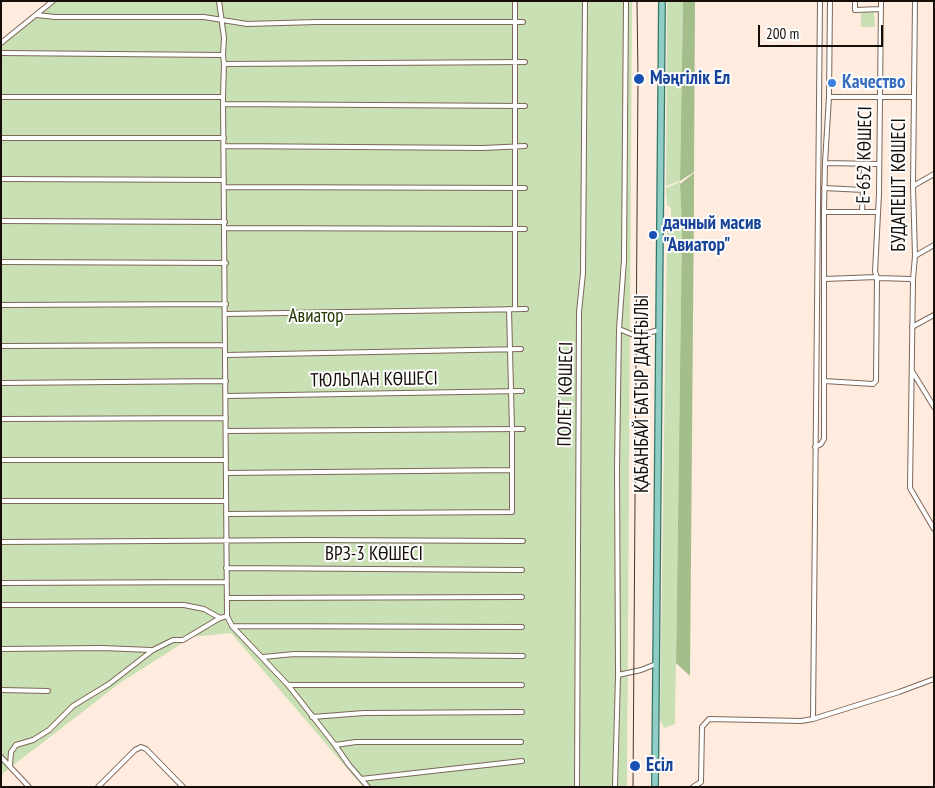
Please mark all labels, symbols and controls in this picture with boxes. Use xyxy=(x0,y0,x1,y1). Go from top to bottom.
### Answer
scale bar xyxy=(760,15,885,47)
text: 200 m xyxy=(766,24,799,43)
place label: Мәңгілік Ел xyxy=(650,68,730,90)
marker: Мәңгілік Ел xyxy=(632,72,646,86)
place label: Качество xyxy=(842,72,905,94)
marker: Качество xyxy=(826,77,838,89)
street label: Е-652 КӨШЕСІ xyxy=(853,106,877,204)
street label: БУДАПЕШТ КӨШЕСІ xyxy=(889,118,911,252)
place label: дачный масив "Авиатор" xyxy=(663,213,761,257)
marker: дачный масив "Авиатор" xyxy=(647,229,659,241)
street label: ҚАБАНБАЙ БАТЫР ДАҢҒЫЛЫ xyxy=(632,295,654,493)
park label: Авиатор xyxy=(289,306,343,328)
street label: ПОЛЕТ КӨШЕСІ xyxy=(554,341,578,447)
street label: ТЮЛЬПАН КӨШЕСІ xyxy=(310,367,438,393)
street label: ВРЗ-3 КӨШЕСІ xyxy=(325,544,423,566)
place label: Есіл xyxy=(646,755,673,777)
marker: Есіл xyxy=(628,759,642,773)

